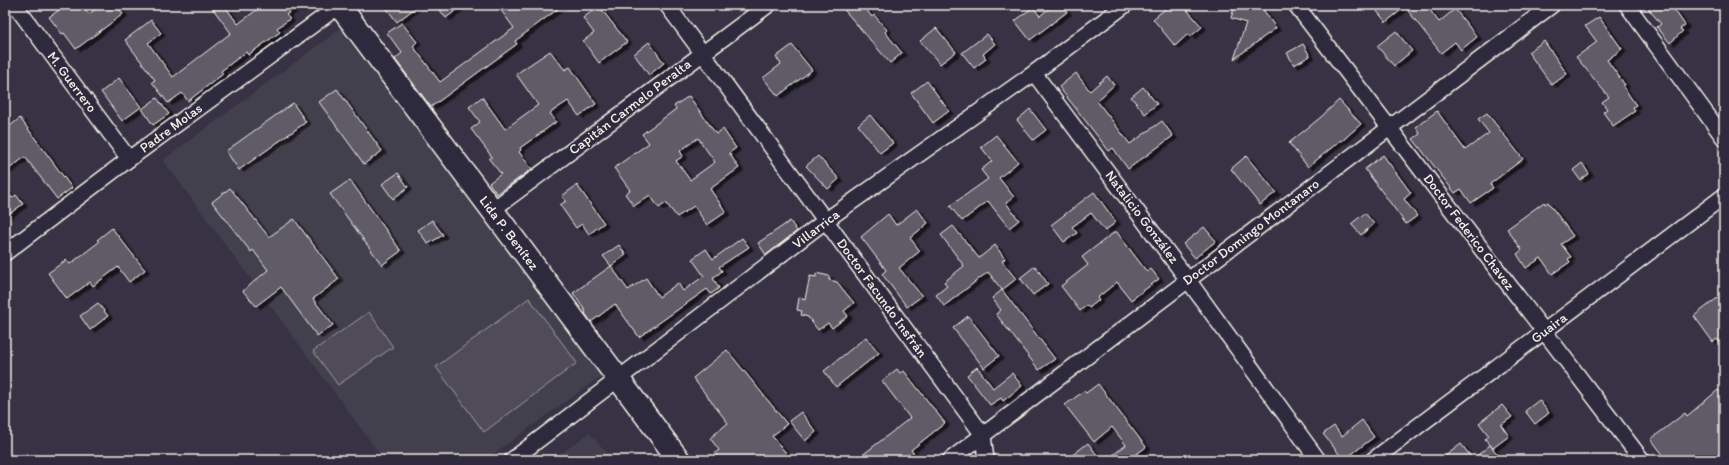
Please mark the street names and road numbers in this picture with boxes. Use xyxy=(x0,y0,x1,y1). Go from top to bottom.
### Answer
street label: M. Guerrero xyxy=(44,48,100,116)
street label: Capitán Carmelo Peralta xyxy=(566,55,695,159)
street label: Padre Molas xyxy=(136,100,206,156)
street label: Natalicio González xyxy=(1101,167,1183,267)
street label: Doctor Federico Chavez xyxy=(1420,170,1519,294)
street label: Doctor Domingo Montanaro xyxy=(1179,175,1323,289)
street label: Lida P. Benítez xyxy=(475,192,543,274)
street label: Villarrica xyxy=(789,205,844,252)
street label: Doctor Facundo Insfrán xyxy=(833,235,931,361)
street label: Guaira xyxy=(1528,309,1571,347)

